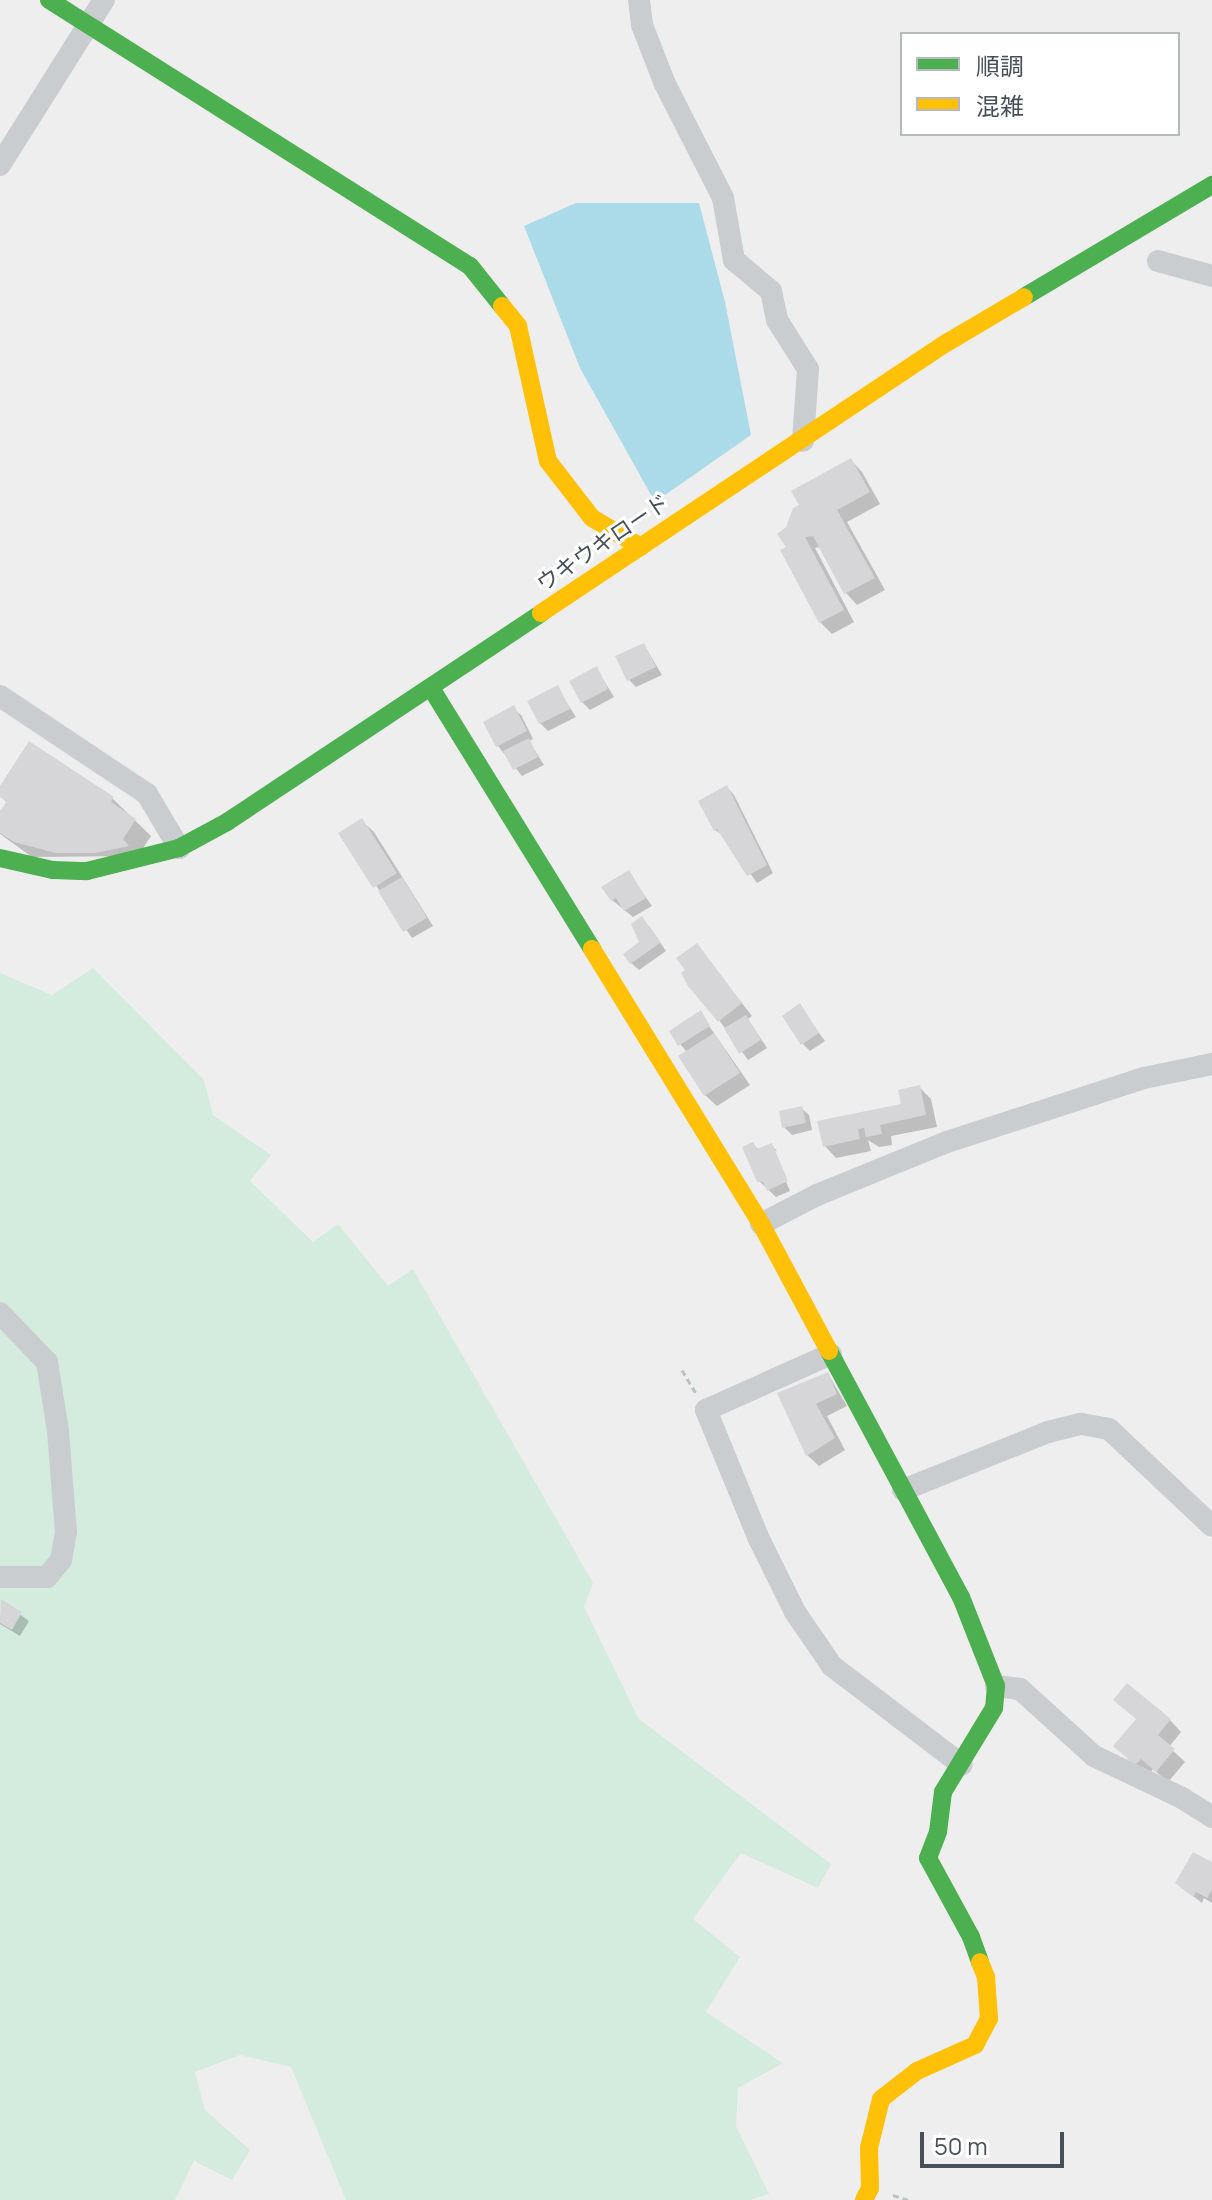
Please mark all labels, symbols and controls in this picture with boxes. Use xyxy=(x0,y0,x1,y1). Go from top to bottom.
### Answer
legend xyxy=(900,32,1180,136)
text: 順調 xyxy=(976,49,1024,82)
text: 混雑 xyxy=(976,89,1024,122)
street label: ウキウキロード xyxy=(532,489,674,597)
scale bar xyxy=(924,2116,1068,2166)
text: 50 m xyxy=(934,2129,988,2162)

